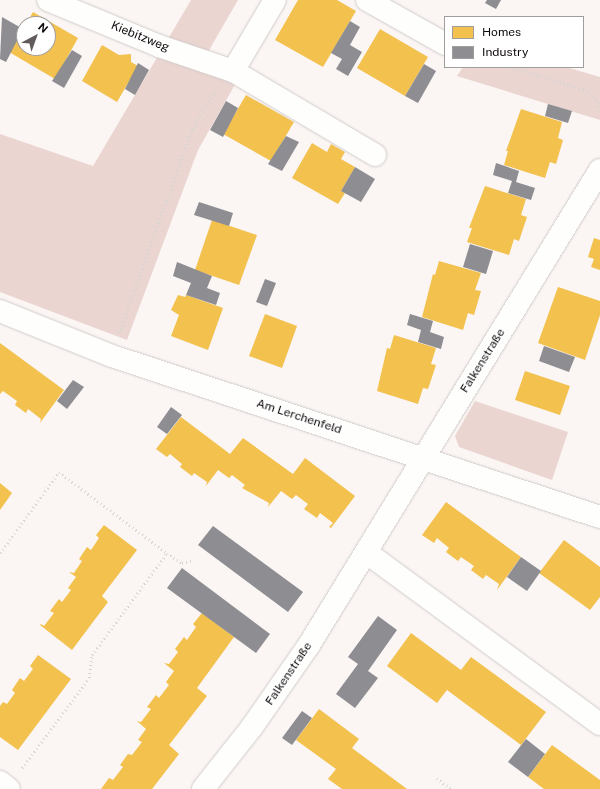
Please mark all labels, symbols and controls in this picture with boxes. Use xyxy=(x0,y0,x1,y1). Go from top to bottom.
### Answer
north arrow xyxy=(16,16,56,56)
legend xyxy=(444,16,584,68)
street label: Kiebitzweg xyxy=(109,19,171,55)
text: N xyxy=(36,20,50,35)
text: Homes xyxy=(482,25,521,39)
text: Industry xyxy=(482,45,528,59)
street label: Falkenstraße xyxy=(458,326,508,396)
street label: Am Lerchenfeld xyxy=(255,396,343,438)
street label: Falkenstraße xyxy=(263,640,315,708)

